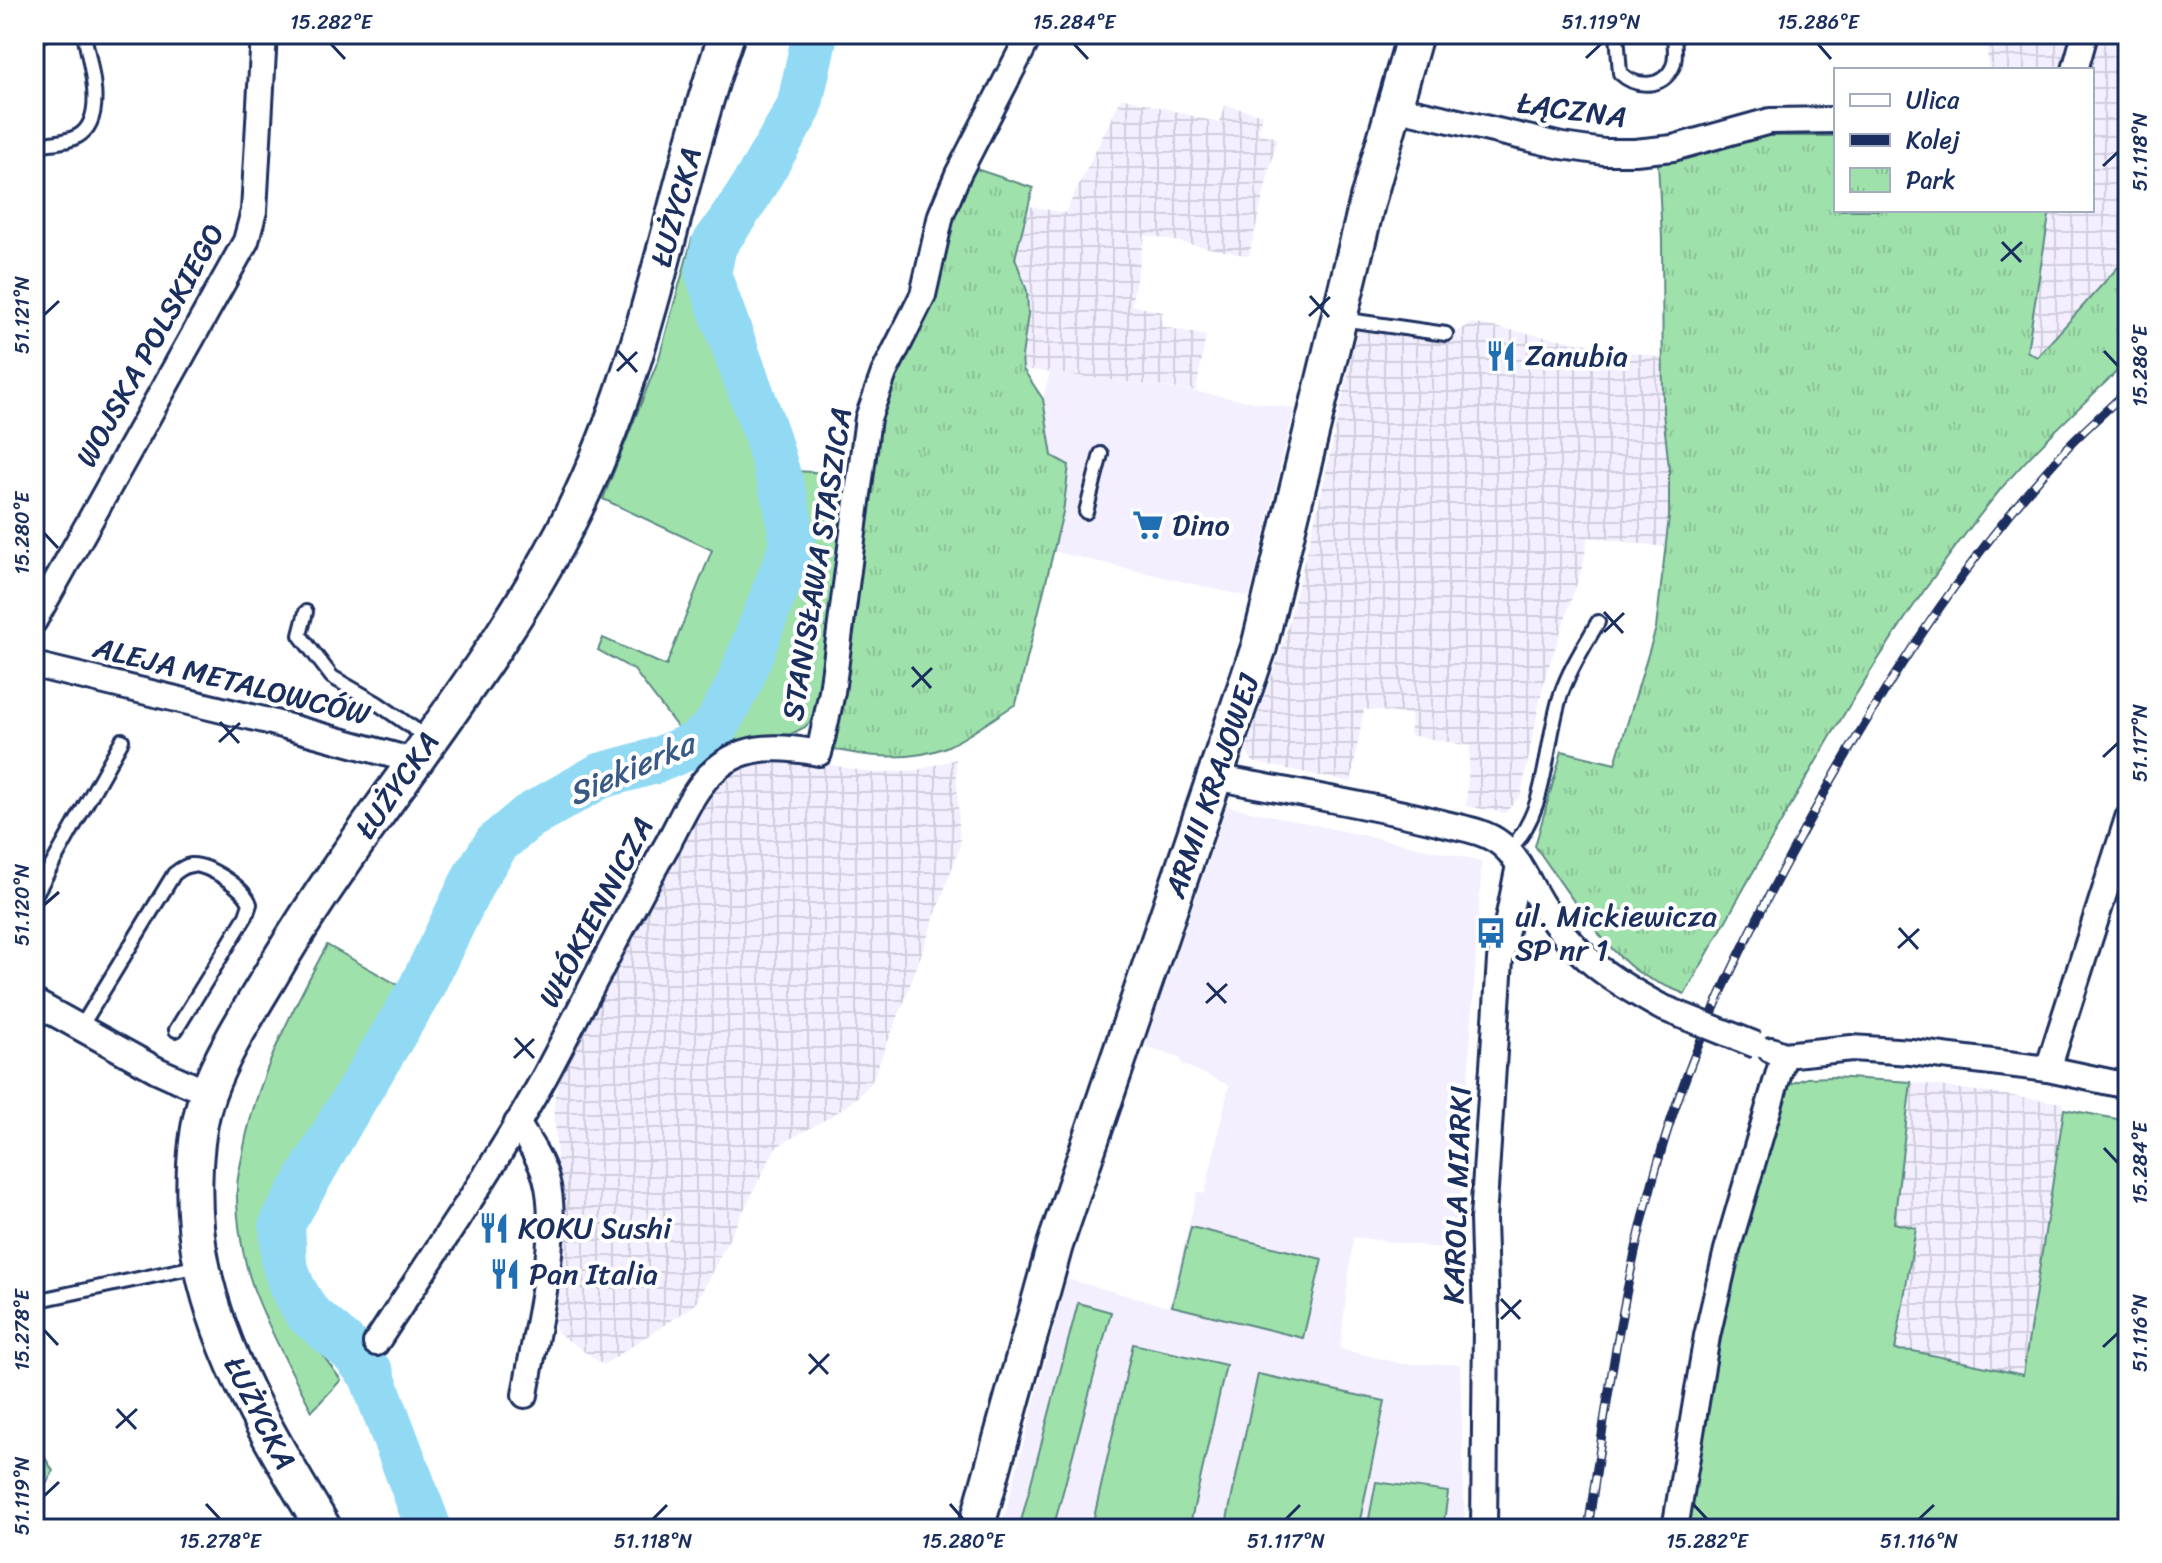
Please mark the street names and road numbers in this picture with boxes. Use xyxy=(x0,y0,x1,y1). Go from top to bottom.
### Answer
street label: ŁĄCZNA xyxy=(1514,76,1630,144)
street label: ŁUŻYCKA xyxy=(634,141,718,273)
street label: WOJSKA POLSKIEGO xyxy=(60,213,240,477)
street label: STANISŁAWA STASZICA xyxy=(766,403,868,725)
street label: ALEJA METALOWCÓW xyxy=(87,620,377,742)
street label: ARMII KRAJOWEJ xyxy=(1148,666,1276,906)
street label: ŁUŻYCKA xyxy=(340,720,454,850)
street label: WŁÓKIENNICZA xyxy=(523,807,669,1017)
street label: KAROLA MIARKI xyxy=(1426,1085,1488,1305)
street label: ŁUŻYCKA xyxy=(208,1346,312,1480)

